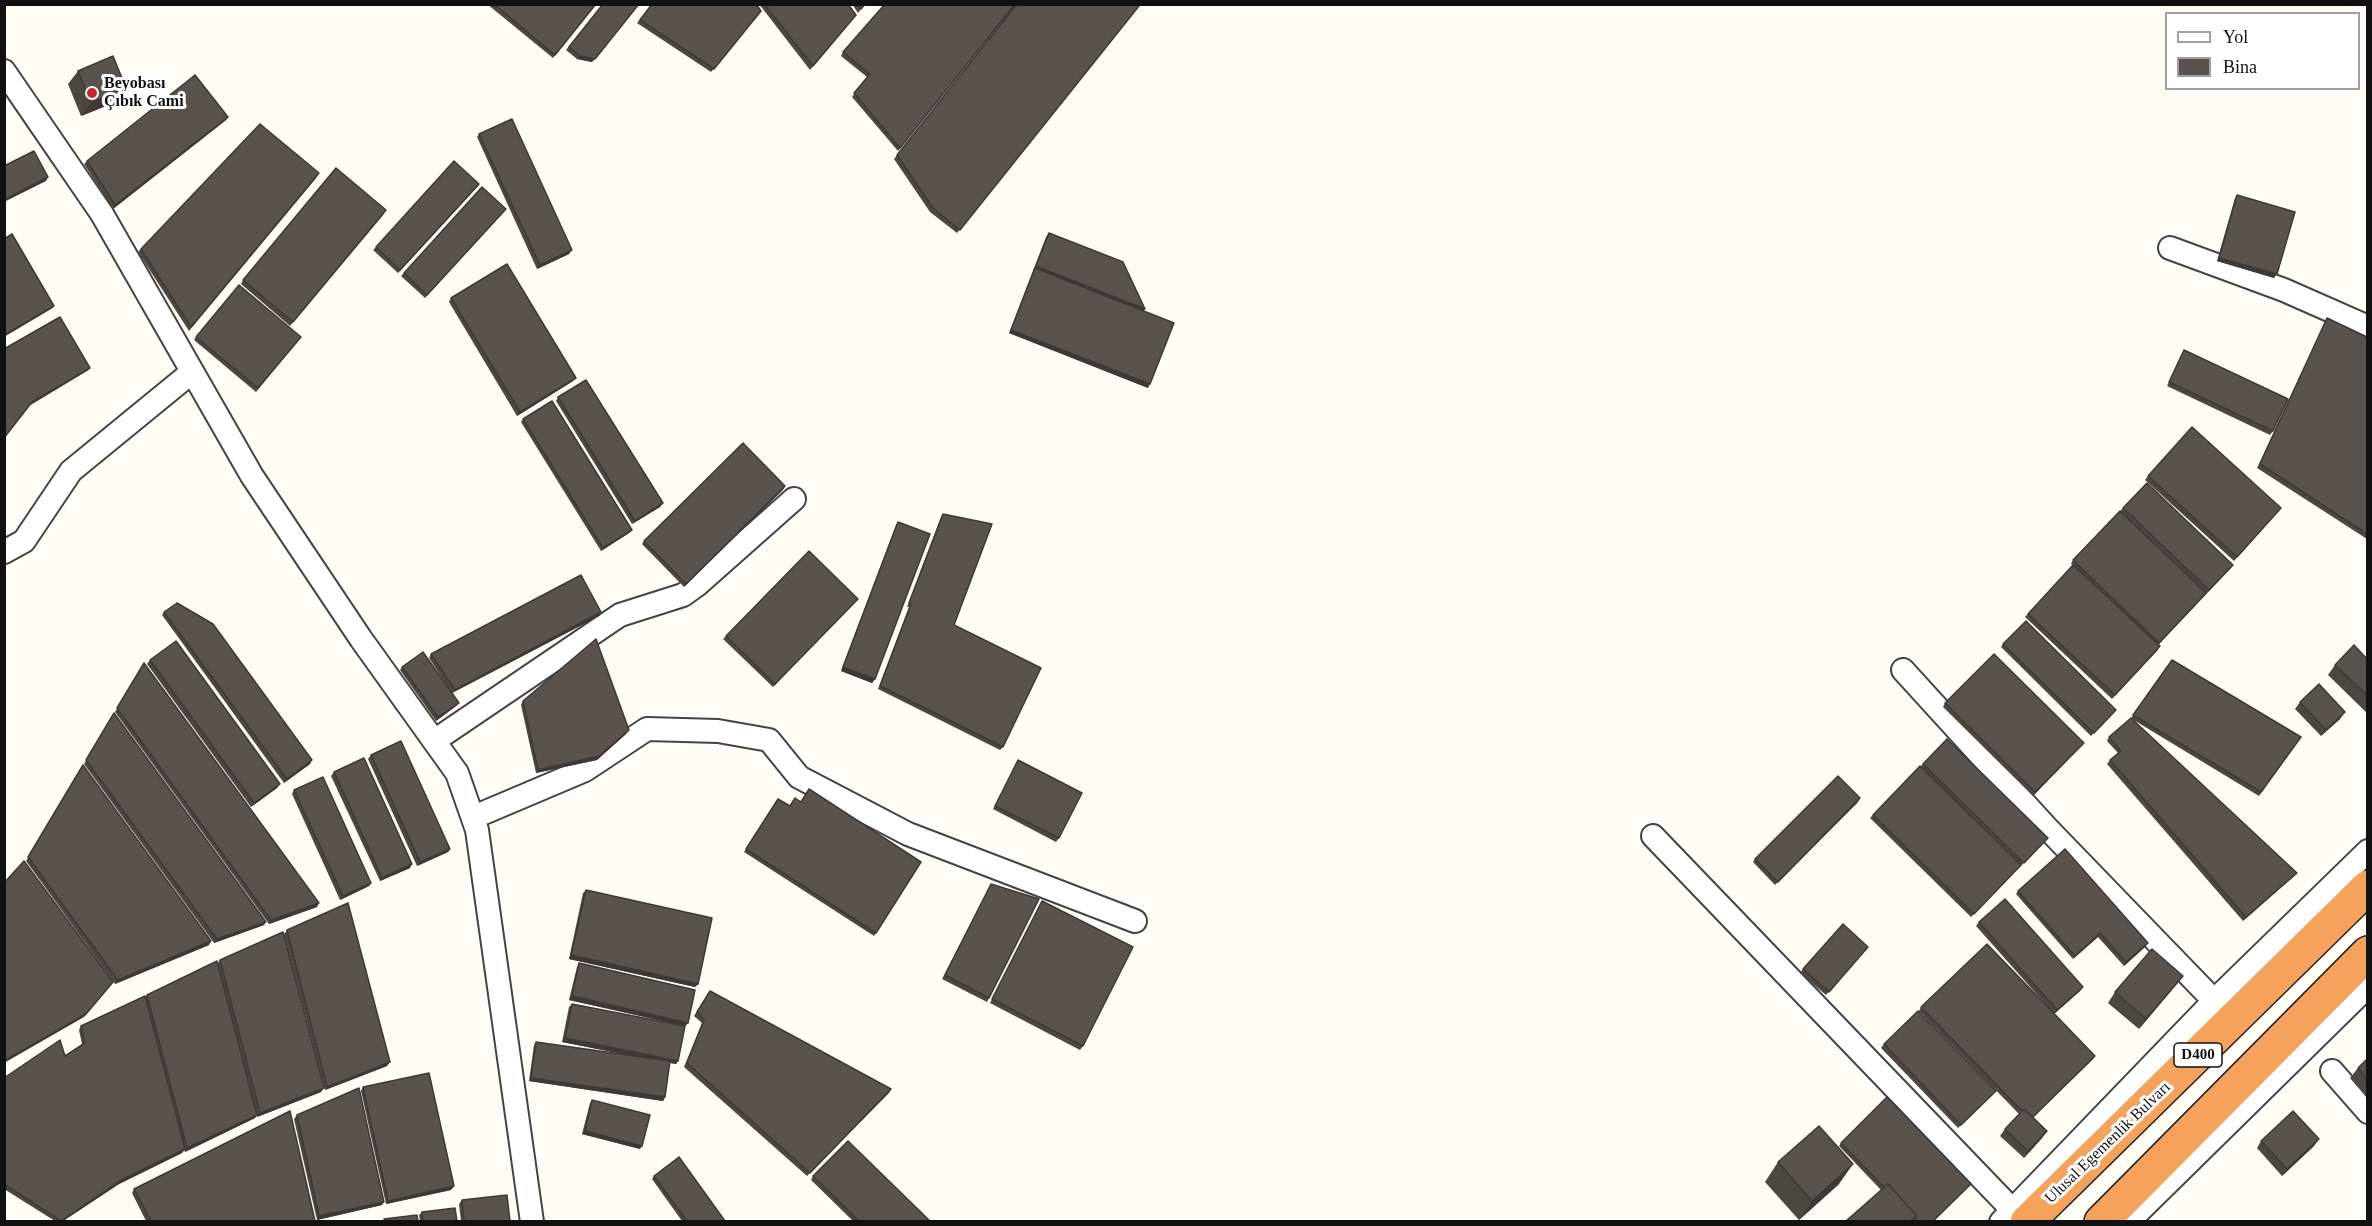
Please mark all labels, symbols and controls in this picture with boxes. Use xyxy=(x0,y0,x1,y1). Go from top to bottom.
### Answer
legend xyxy=(2165,12,2360,90)
text: Yol xyxy=(2223,27,2248,47)
text: Bina xyxy=(2223,57,2257,77)
place label: Beyobası Çıbık Cami xyxy=(104,74,184,112)
marker: Beyobası Çıbık Cami xyxy=(85,86,99,100)
road number: D400 xyxy=(2174,1043,2222,1067)
street label: Ulusal Egemenlik Bulvarı xyxy=(2041,1078,2175,1208)

